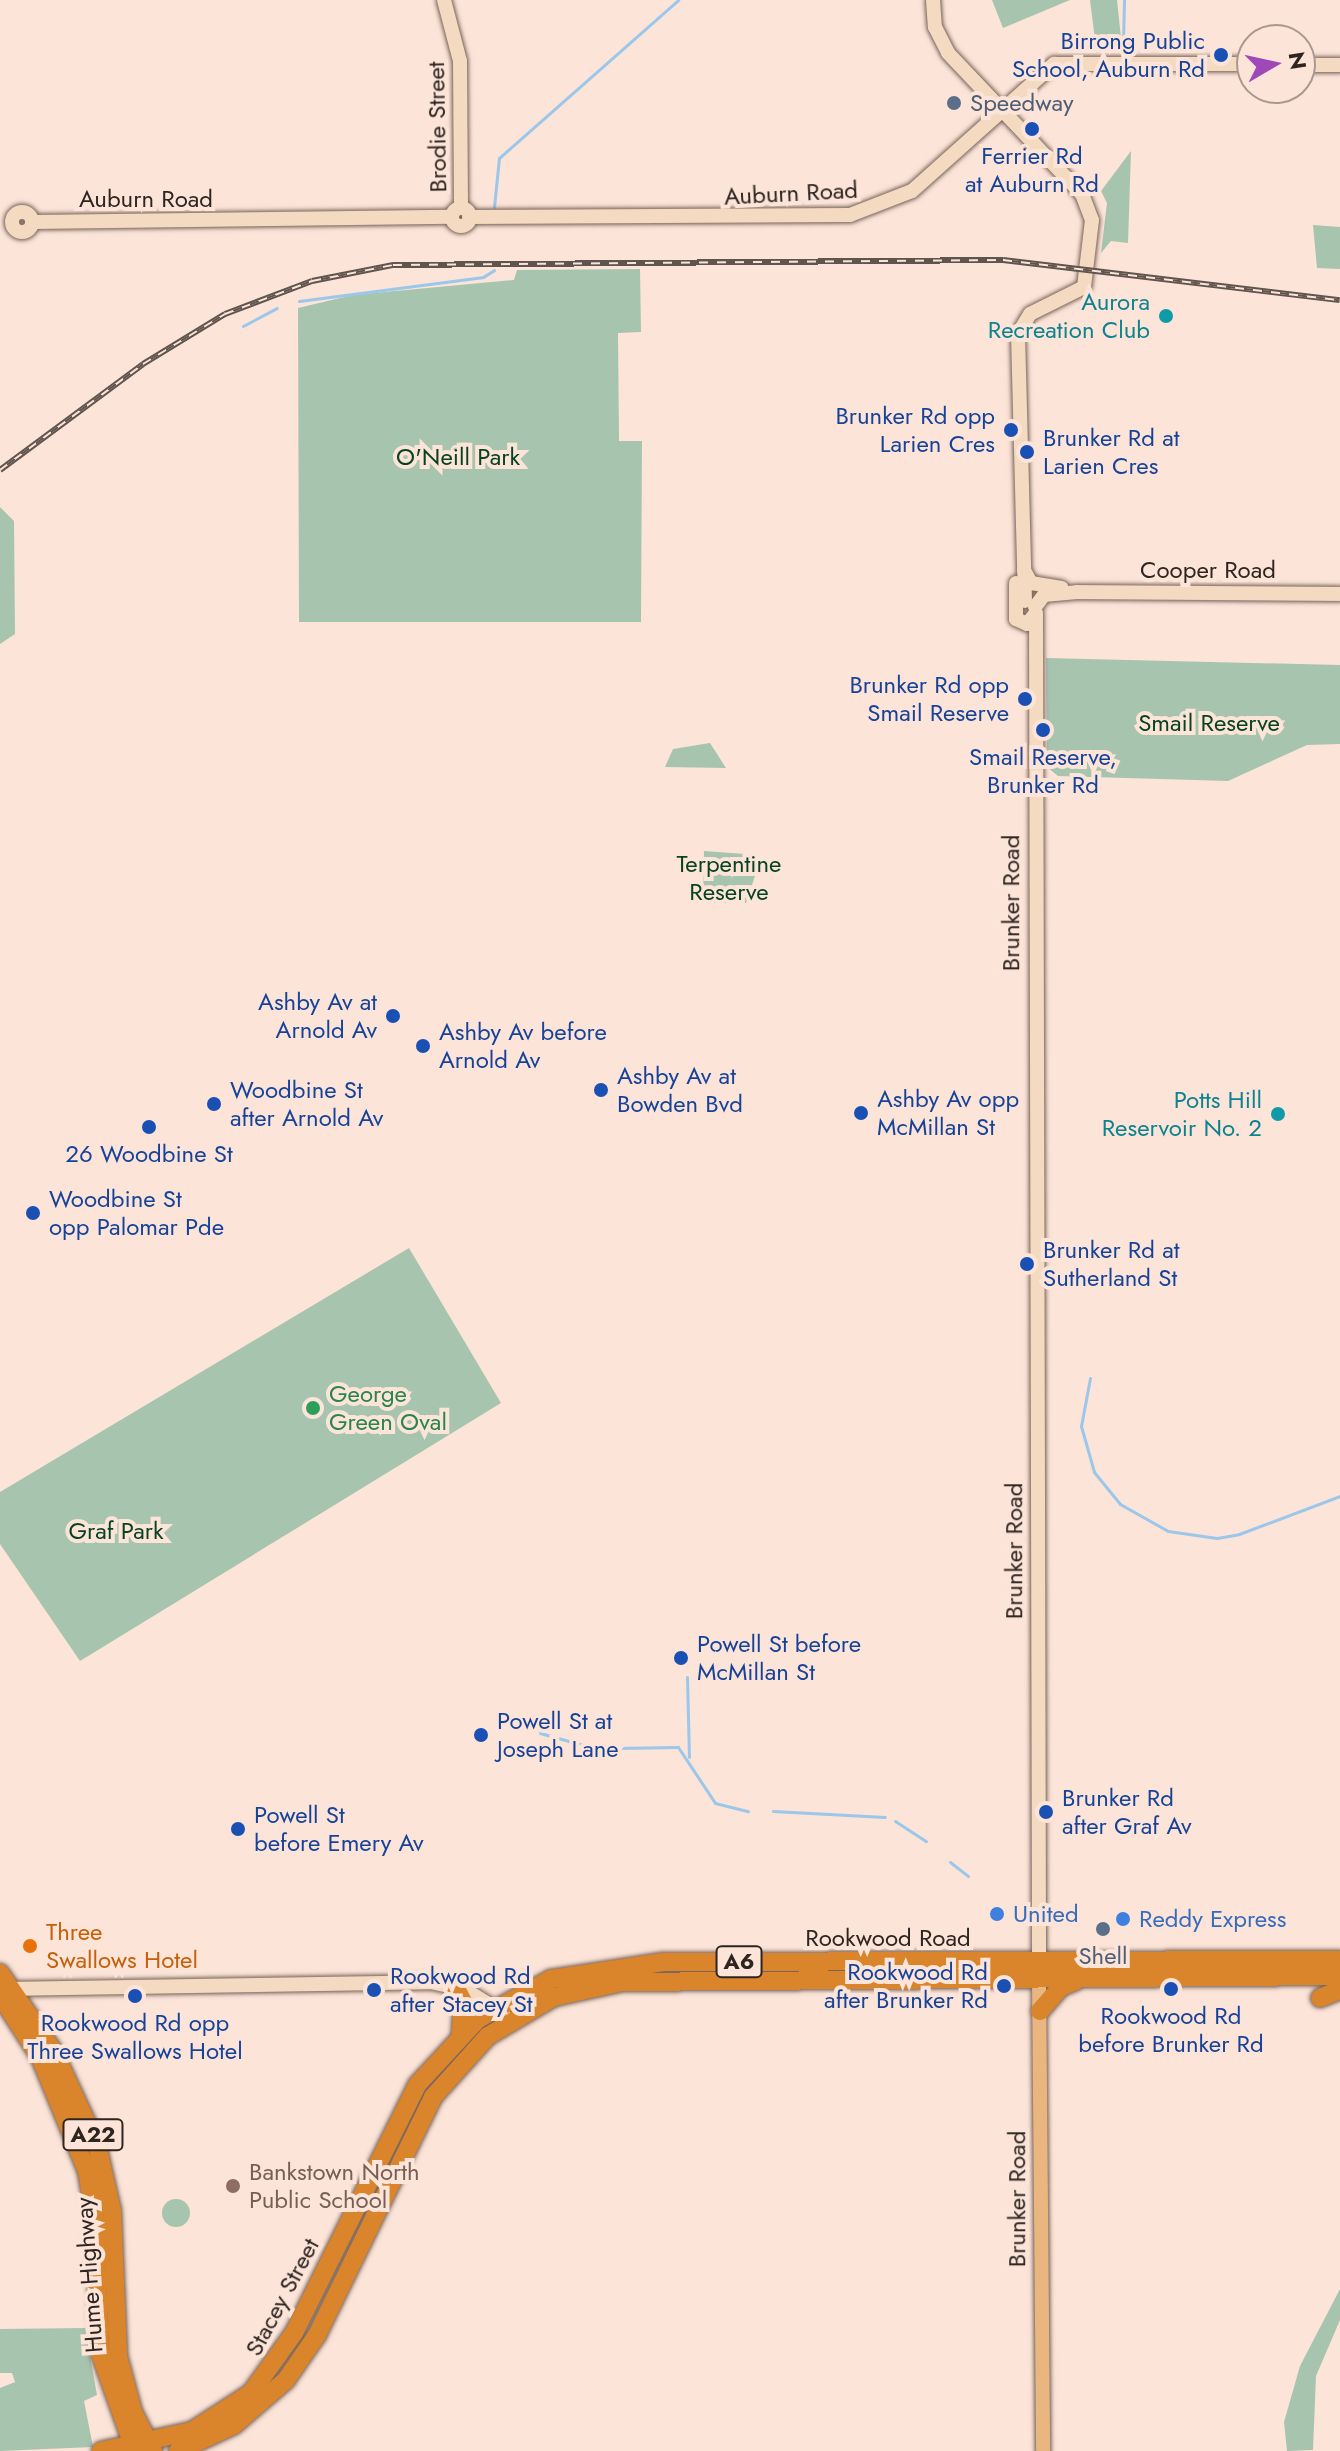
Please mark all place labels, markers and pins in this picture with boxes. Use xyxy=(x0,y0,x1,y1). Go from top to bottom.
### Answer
place label: Birrong Public School, Auburn Rd xyxy=(1012,27,1205,83)
marker: Birrong Public School, Auburn Rd xyxy=(1212,46,1230,64)
place label: Speedway xyxy=(970,89,1074,117)
marker: Speedway xyxy=(945,94,963,112)
marker: Ferrier Rd at Auburn Rd xyxy=(1023,120,1041,138)
place label: Ferrier Rd at Auburn Rd xyxy=(965,142,1099,198)
place label: Aurora Recreation Club xyxy=(988,288,1150,344)
marker: Aurora Recreation Club xyxy=(1157,307,1175,325)
place label: Brunker Rd opp Larien Cres xyxy=(835,402,995,458)
marker: Brunker Rd opp Larien Cres xyxy=(1002,421,1020,439)
place label: Brunker Rd at Larien Cres xyxy=(1043,424,1179,480)
marker: Brunker Rd at Larien Cres xyxy=(1018,443,1036,461)
place label: Brunker Rd opp Smail Reserve xyxy=(849,671,1009,727)
marker: Brunker Rd opp Smail Reserve xyxy=(1016,690,1034,708)
marker: Smail Reserve, Brunker Rd xyxy=(1034,721,1052,739)
place label: Smail Reserve, Brunker Rd xyxy=(969,743,1117,799)
place label: Ashby Av at Arnold Av xyxy=(258,988,377,1044)
marker: Ashby Av at Arnold Av xyxy=(384,1007,402,1025)
place label: Ashby Av before Arnold Av xyxy=(439,1018,607,1074)
marker: Ashby Av before Arnold Av xyxy=(414,1037,432,1055)
place label: Ashby Av at Bowden Bvd xyxy=(617,1062,743,1118)
place label: Woodbine St after Arnold Av xyxy=(230,1076,383,1132)
marker: Ashby Av at Bowden Bvd xyxy=(592,1081,610,1099)
place label: Ashby Av opp McMillan St xyxy=(877,1085,1019,1141)
place label: Potts Hill Reservoir No. 2 xyxy=(1102,1086,1262,1142)
marker: Woodbine St after Arnold Av xyxy=(205,1095,223,1113)
marker: Ashby Av opp McMillan St xyxy=(852,1104,870,1122)
marker: Potts Hill Reservoir No. 2 xyxy=(1269,1105,1287,1123)
marker: 26 Woodbine St xyxy=(140,1118,158,1136)
place label: 26 Woodbine St xyxy=(65,1140,233,1168)
place label: Woodbine St opp Palomar Pde xyxy=(49,1185,224,1241)
marker: Woodbine St opp Palomar Pde xyxy=(24,1204,42,1222)
place label: Brunker Rd at Sutherland St xyxy=(1043,1236,1179,1292)
marker: Brunker Rd at Sutherland St xyxy=(1018,1255,1036,1273)
place label: George Green Oval xyxy=(329,1380,447,1436)
marker: George Green Oval xyxy=(304,1399,322,1417)
place label: Powell St before McMillan St xyxy=(697,1630,861,1686)
marker: Powell St before McMillan St xyxy=(672,1649,690,1667)
place label: Powell St at Joseph Lane xyxy=(497,1707,619,1763)
marker: Powell St at Joseph Lane xyxy=(472,1726,490,1744)
place label: Brunker Rd after Graf Av xyxy=(1062,1784,1192,1840)
place label: Powell St before Emery Av xyxy=(254,1801,424,1857)
marker: Brunker Rd after Graf Av xyxy=(1037,1803,1055,1821)
marker: Powell St before Emery Av xyxy=(229,1820,247,1838)
place label: United xyxy=(1013,1900,1079,1928)
marker: United xyxy=(988,1905,1006,1923)
place label: Reddy Express xyxy=(1139,1905,1286,1933)
marker: Reddy Express xyxy=(1114,1910,1132,1928)
place label: Three Swallows Hotel xyxy=(46,1918,198,1974)
marker: Shell xyxy=(1094,1920,1112,1938)
marker: Three Swallows Hotel xyxy=(21,1937,39,1955)
place label: Shell xyxy=(1078,1942,1128,1970)
place label: Rookwood Rd after Brunker Rd xyxy=(824,1958,988,2014)
place label: Rookwood Rd after Stacey St xyxy=(390,1962,533,2018)
marker: Rookwood Rd after Brunker Rd xyxy=(995,1977,1013,1995)
marker: Rookwood Rd before Brunker Rd xyxy=(1162,1980,1180,1998)
marker: Rookwood Rd after Stacey St xyxy=(365,1981,383,1999)
marker: Rookwood Rd opp Three Swallows Hotel xyxy=(126,1987,144,2005)
place label: Rookwood Rd before Brunker Rd xyxy=(1078,2002,1264,2058)
place label: Rookwood Rd opp Three Swallows Hotel xyxy=(27,2009,243,2065)
place label: Bankstown North Public School xyxy=(249,2158,420,2214)
marker: Bankstown North Public School xyxy=(224,2177,242,2195)

